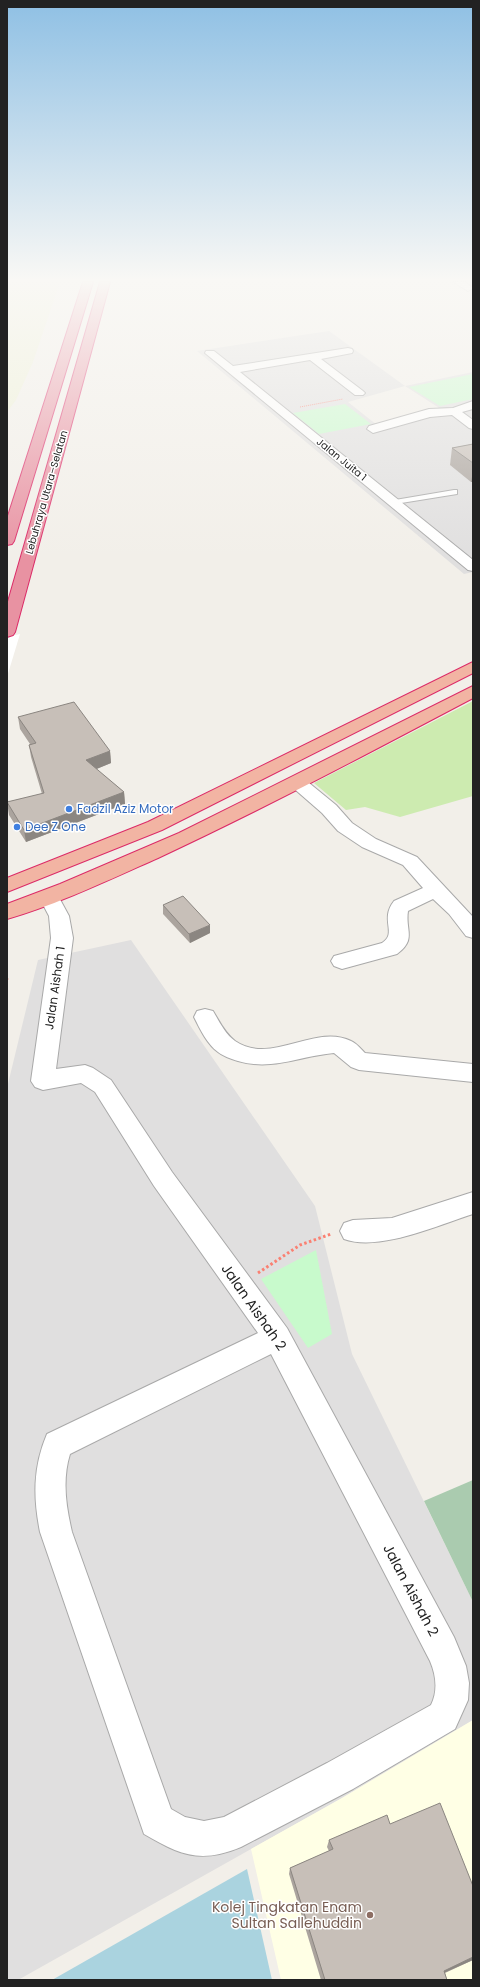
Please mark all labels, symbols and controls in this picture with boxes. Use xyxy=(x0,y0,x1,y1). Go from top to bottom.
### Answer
street label: Lebuhraya Utara–Selatan xyxy=(22,428,71,556)
street label: Jalan Juita 1 xyxy=(313,434,370,484)
place label: Fadzil Aziz Motor xyxy=(77,800,174,817)
marker: Fadzil Aziz Motor xyxy=(64,804,74,814)
place label: Dee Z One xyxy=(25,818,86,835)
marker: Dee Z One xyxy=(12,822,22,832)
street label: Jalan Aishah 1 xyxy=(40,945,69,1031)
street label: Jalan Aishah 2 xyxy=(217,1260,291,1354)
street label: Jalan Aishah 2 xyxy=(378,1540,444,1640)
place label: Kolej Tingkatan Enam Sultan Sallehuddin xyxy=(212,1897,362,1933)
marker: Kolej Tingkatan Enam Sultan Sallehuddin xyxy=(365,1910,375,1920)

